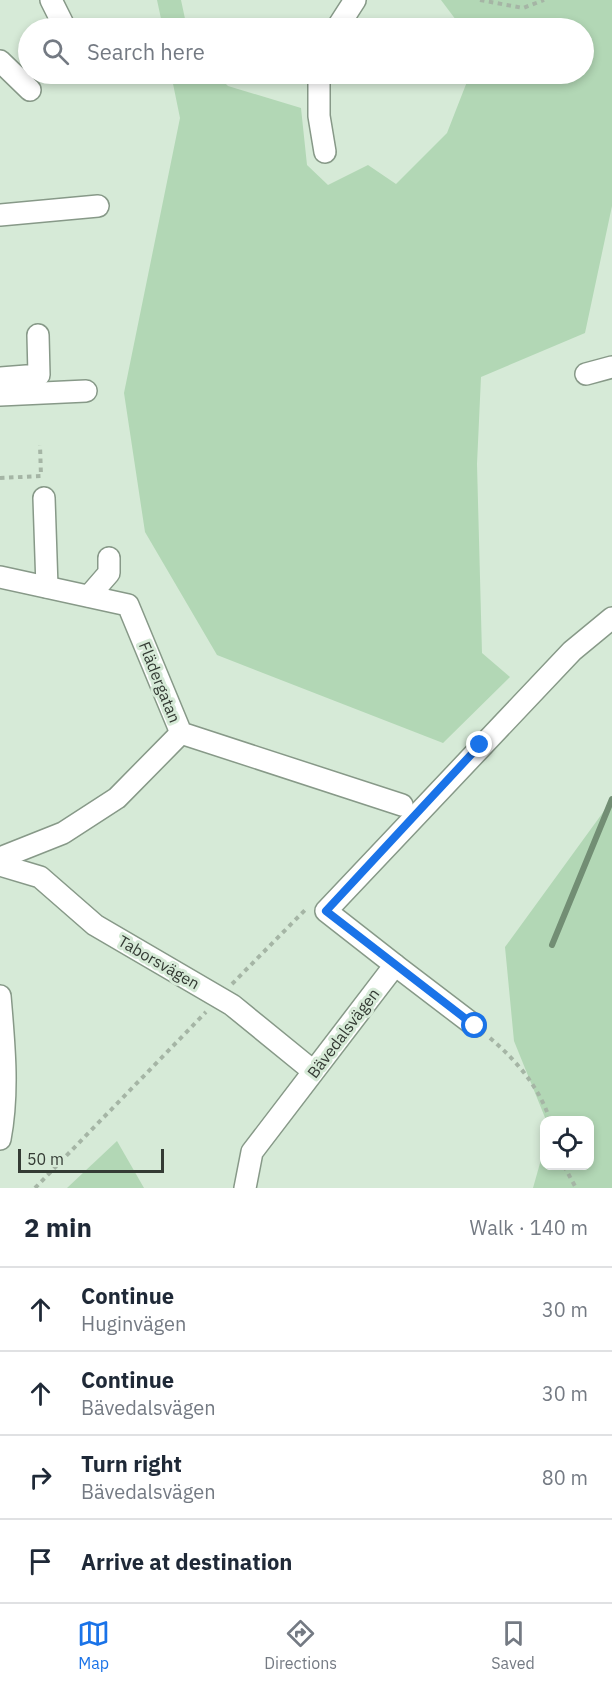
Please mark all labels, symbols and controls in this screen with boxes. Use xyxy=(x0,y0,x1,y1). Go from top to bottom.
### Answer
search box xyxy=(18,18,594,84)
icon: search xyxy=(39,35,72,68)
text: Search here xyxy=(87,37,205,66)
street label: Flädergatan xyxy=(135,639,185,725)
route end xyxy=(466,731,492,757)
street label: Taborsvägen xyxy=(115,931,203,993)
street label: Bävedalsvägen xyxy=(303,984,383,1082)
route start xyxy=(461,1012,487,1038)
map controls xyxy=(540,1116,594,1170)
button: locate xyxy=(540,1116,594,1170)
scale bar xyxy=(18,1146,164,1174)
text: 50 m xyxy=(27,1149,64,1169)
text: 2 min xyxy=(24,1210,92,1244)
text: Walk · 140 m xyxy=(470,1214,588,1241)
text: Continue xyxy=(81,1281,174,1310)
icon: ahead xyxy=(24,1293,57,1326)
text: 30 m xyxy=(542,1296,588,1323)
text: Huginvägen xyxy=(81,1310,186,1337)
text: Continue xyxy=(81,1365,174,1394)
icon: ahead xyxy=(24,1377,57,1410)
text: 30 m xyxy=(542,1380,588,1407)
text: Bävedalsvägen xyxy=(81,1394,216,1421)
text: Turn right xyxy=(81,1449,182,1478)
icon: right xyxy=(24,1461,57,1494)
text: 80 m xyxy=(542,1464,588,1491)
text: Bävedalsvägen xyxy=(81,1478,216,1505)
icon: arrive xyxy=(24,1545,57,1578)
text: Arrive at destination xyxy=(81,1547,292,1576)
tab: Map xyxy=(77,1617,110,1673)
tab: Directions xyxy=(264,1617,337,1673)
tab: Saved xyxy=(491,1617,535,1673)

